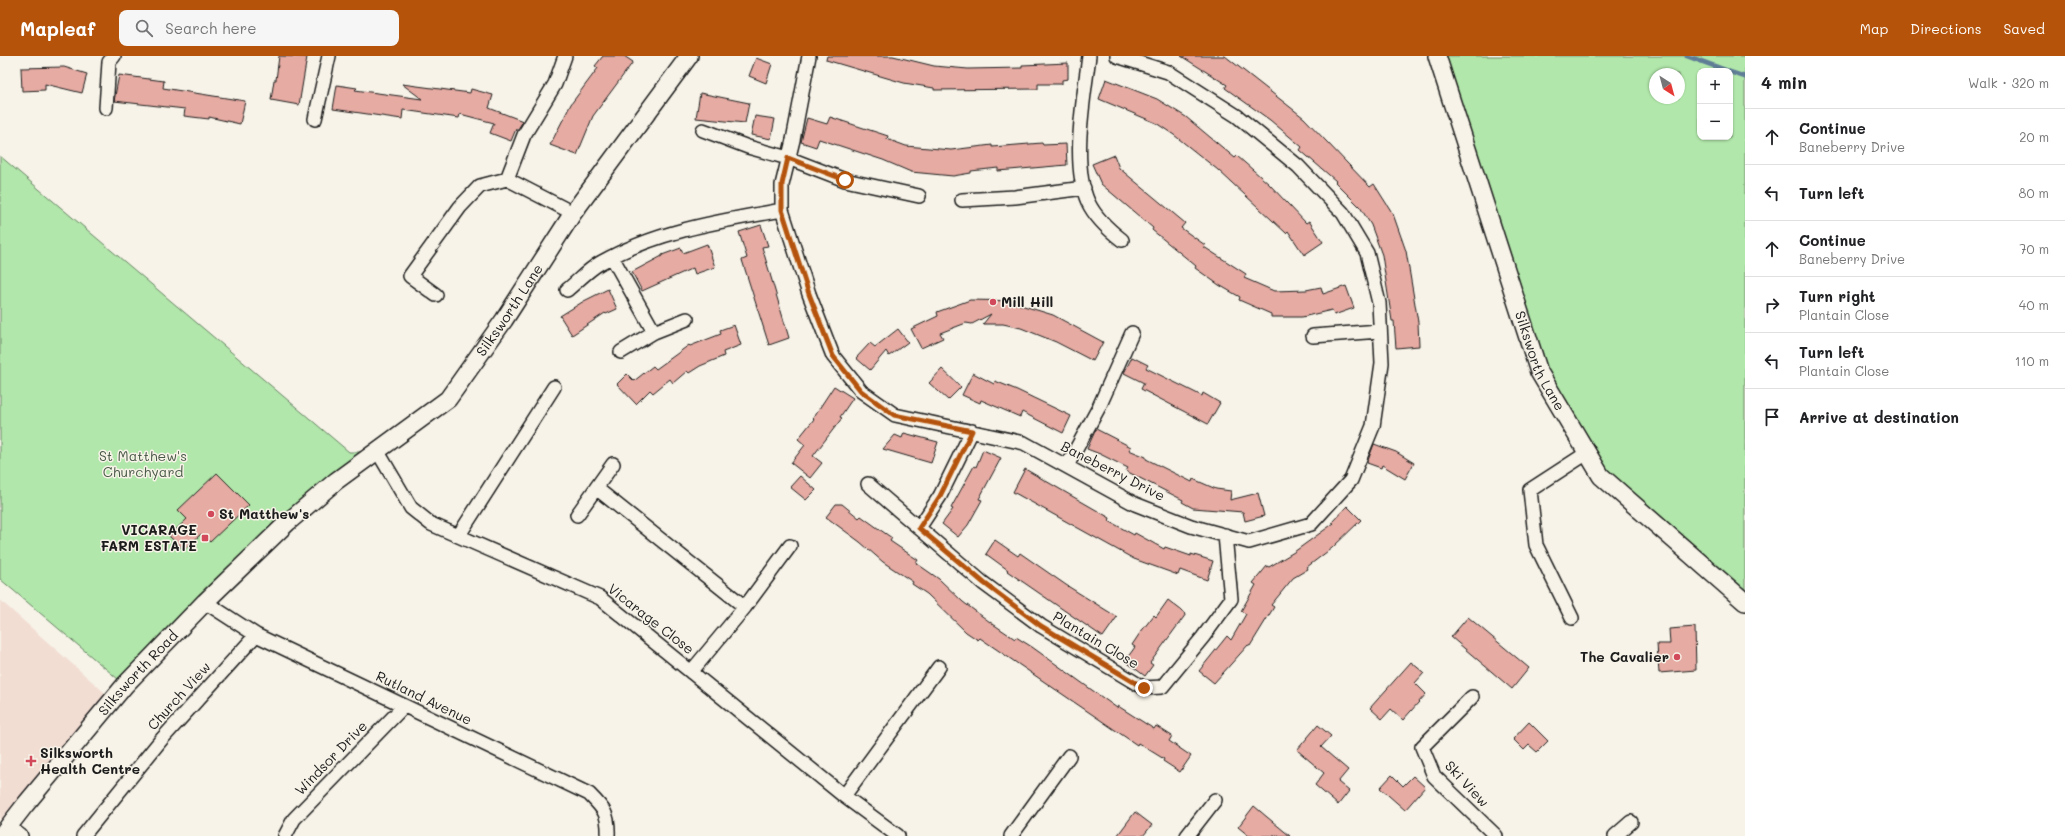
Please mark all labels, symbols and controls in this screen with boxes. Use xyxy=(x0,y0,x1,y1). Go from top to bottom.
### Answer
search box xyxy=(119,10,399,46)
text: Mapleaf xyxy=(20,16,95,41)
icon: search xyxy=(133,17,155,39)
text: Search here xyxy=(165,18,257,38)
text: Map xyxy=(1860,19,1888,38)
text: Directions xyxy=(1910,19,1981,38)
text: Saved xyxy=(2003,19,2045,38)
north arrow xyxy=(1649,68,1685,104)
map controls xyxy=(1697,68,1733,140)
button: + xyxy=(1697,68,1733,104)
text: 4 min xyxy=(1761,71,1807,93)
text: Walk · 320 m xyxy=(1968,74,2049,91)
button: − xyxy=(1697,104,1733,140)
text: Continue xyxy=(1799,118,1866,138)
icon: ahead xyxy=(1761,126,1783,148)
text: 20 m xyxy=(2019,128,2049,145)
text: Baneberry Drive xyxy=(1799,138,1905,155)
route start xyxy=(836,171,854,189)
icon: left xyxy=(1761,182,1783,204)
text: Turn left xyxy=(1799,183,1864,203)
text: 80 m xyxy=(2019,184,2049,201)
text: Continue xyxy=(1799,230,1866,250)
icon: ahead xyxy=(1761,238,1783,260)
text: 70 m xyxy=(2019,240,2049,257)
text: Baneberry Drive xyxy=(1799,250,1905,267)
street label: Silksworth Lane xyxy=(471,260,547,360)
text: Turn right xyxy=(1799,286,1876,306)
place label: Mill Hill xyxy=(1001,292,1053,311)
icon: right xyxy=(1761,294,1783,316)
text: 40 m xyxy=(2019,296,2049,313)
marker: Mill Hill xyxy=(988,297,998,307)
text: Plantain Close xyxy=(1799,306,1889,323)
street label: Silksworth Lane xyxy=(1511,308,1570,414)
text: Turn left xyxy=(1799,342,1864,362)
icon: left xyxy=(1761,350,1783,372)
text: 110 m xyxy=(2015,352,2049,369)
text: Plantain Close xyxy=(1799,362,1889,379)
icon: arrive xyxy=(1761,406,1783,428)
text: Arrive at destination xyxy=(1799,407,1959,427)
street label: Baneberry Drive xyxy=(1058,436,1168,505)
park label: St Matthew's Churchyard xyxy=(99,446,187,481)
place label: St Matthew's xyxy=(219,504,309,523)
marker: St Matthew's xyxy=(206,509,216,519)
place label: VICARAGE FARM ESTATE xyxy=(101,520,197,555)
marker: VICARAGE FARM ESTATE xyxy=(200,533,210,543)
street label: Vicarage Close xyxy=(604,579,698,658)
street label: Plantain Close xyxy=(1050,606,1143,673)
street label: Silksworth Road xyxy=(93,626,182,719)
place label: The Cavalier xyxy=(1580,647,1669,666)
marker: The Cavalier xyxy=(1672,652,1682,662)
street label: Church View xyxy=(143,657,214,734)
street label: Rutland Avenue xyxy=(373,666,475,729)
route end xyxy=(1135,679,1153,697)
street label: Windsor Drive xyxy=(290,716,371,799)
place label: Silksworth Health Centre xyxy=(40,743,140,778)
marker: Silksworth Health Centre xyxy=(25,755,37,767)
street label: Ski View xyxy=(1441,756,1494,811)

